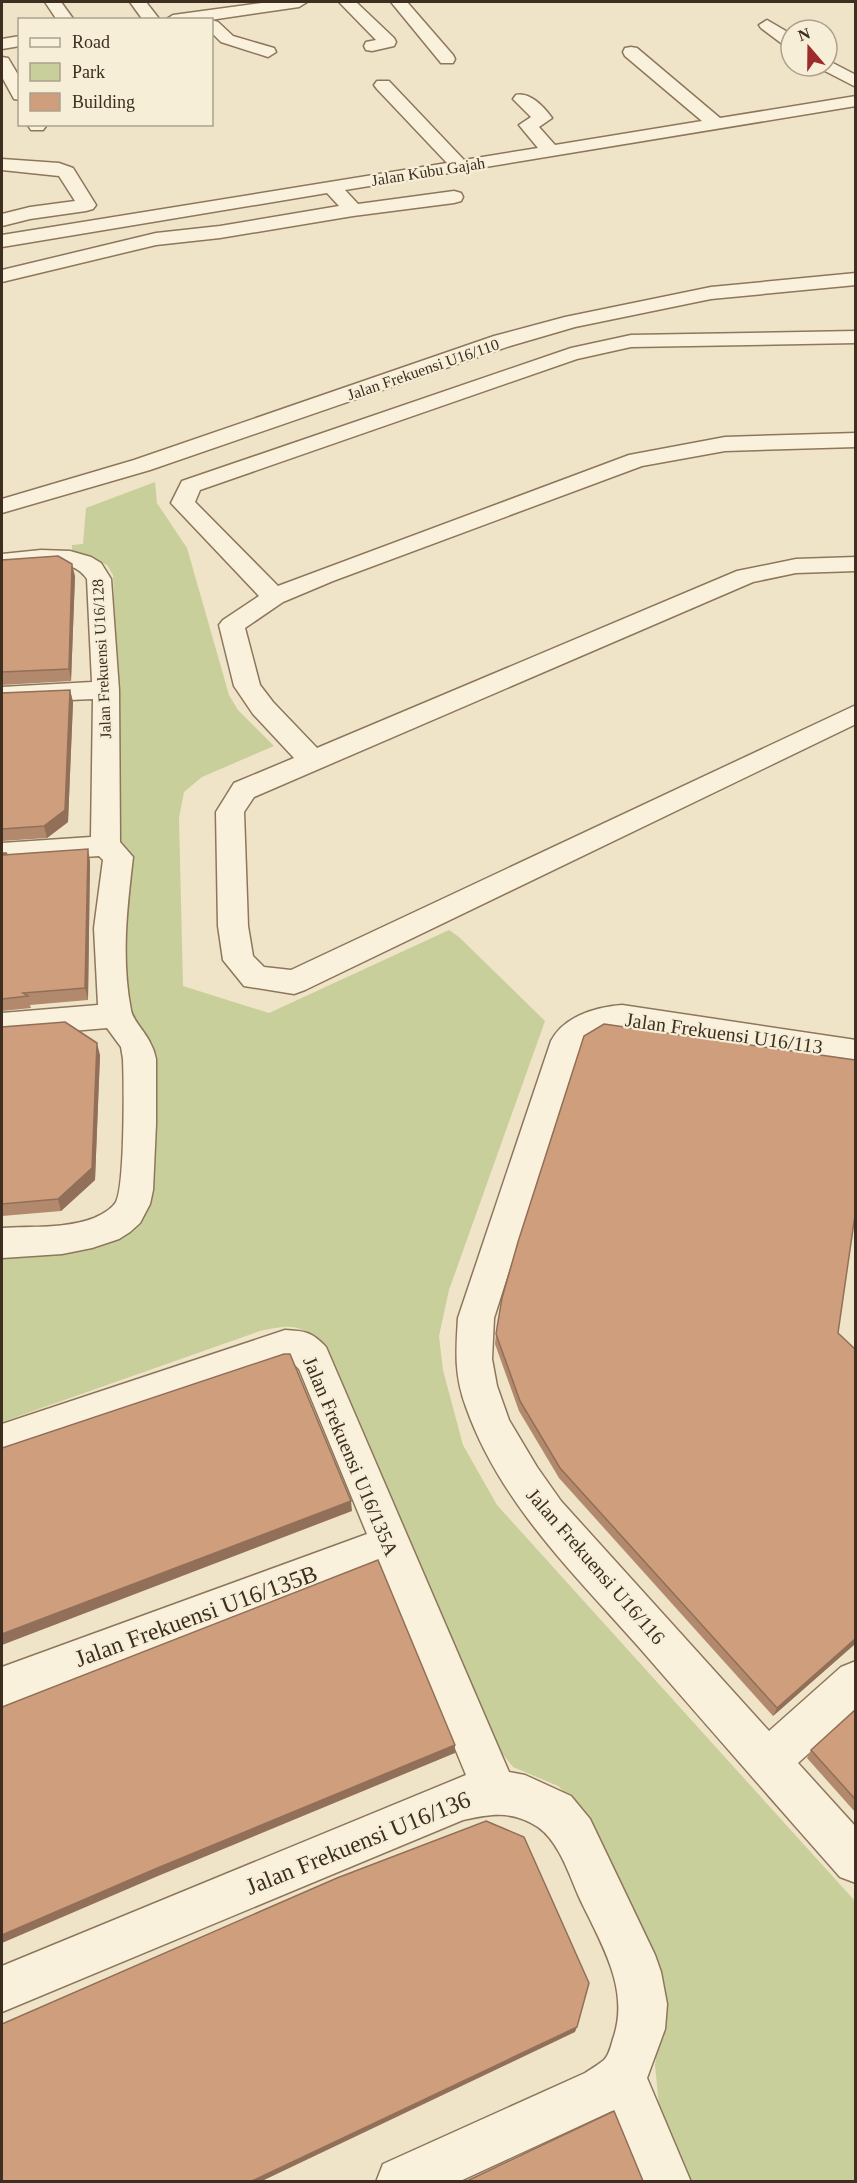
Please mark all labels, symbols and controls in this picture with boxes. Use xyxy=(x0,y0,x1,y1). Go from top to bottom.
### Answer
legend xyxy=(18,18,213,126)
north arrow xyxy=(779,18,839,78)
text: N xyxy=(796,24,813,44)
text: Road xyxy=(72,32,110,52)
text: Park xyxy=(72,62,105,82)
text: Building xyxy=(72,92,135,112)
street label: Jalan Kubu Gajah xyxy=(370,154,486,190)
street label: Jalan Frekuensi U16/110 xyxy=(345,335,501,403)
street label: Jalan Frekuensi U16/128 xyxy=(89,579,114,739)
street label: Jalan Frekuensi U16/113 xyxy=(624,1008,824,1058)
street label: Jalan Frekuensi U16/135A xyxy=(299,1353,403,1559)
street label: Jalan Frekuensi U16/116 xyxy=(522,1484,670,1648)
street label: Jalan Frekuensi U16/135B xyxy=(71,1560,321,1672)
street label: Jalan Frekuensi U16/136 xyxy=(242,1786,474,1900)

